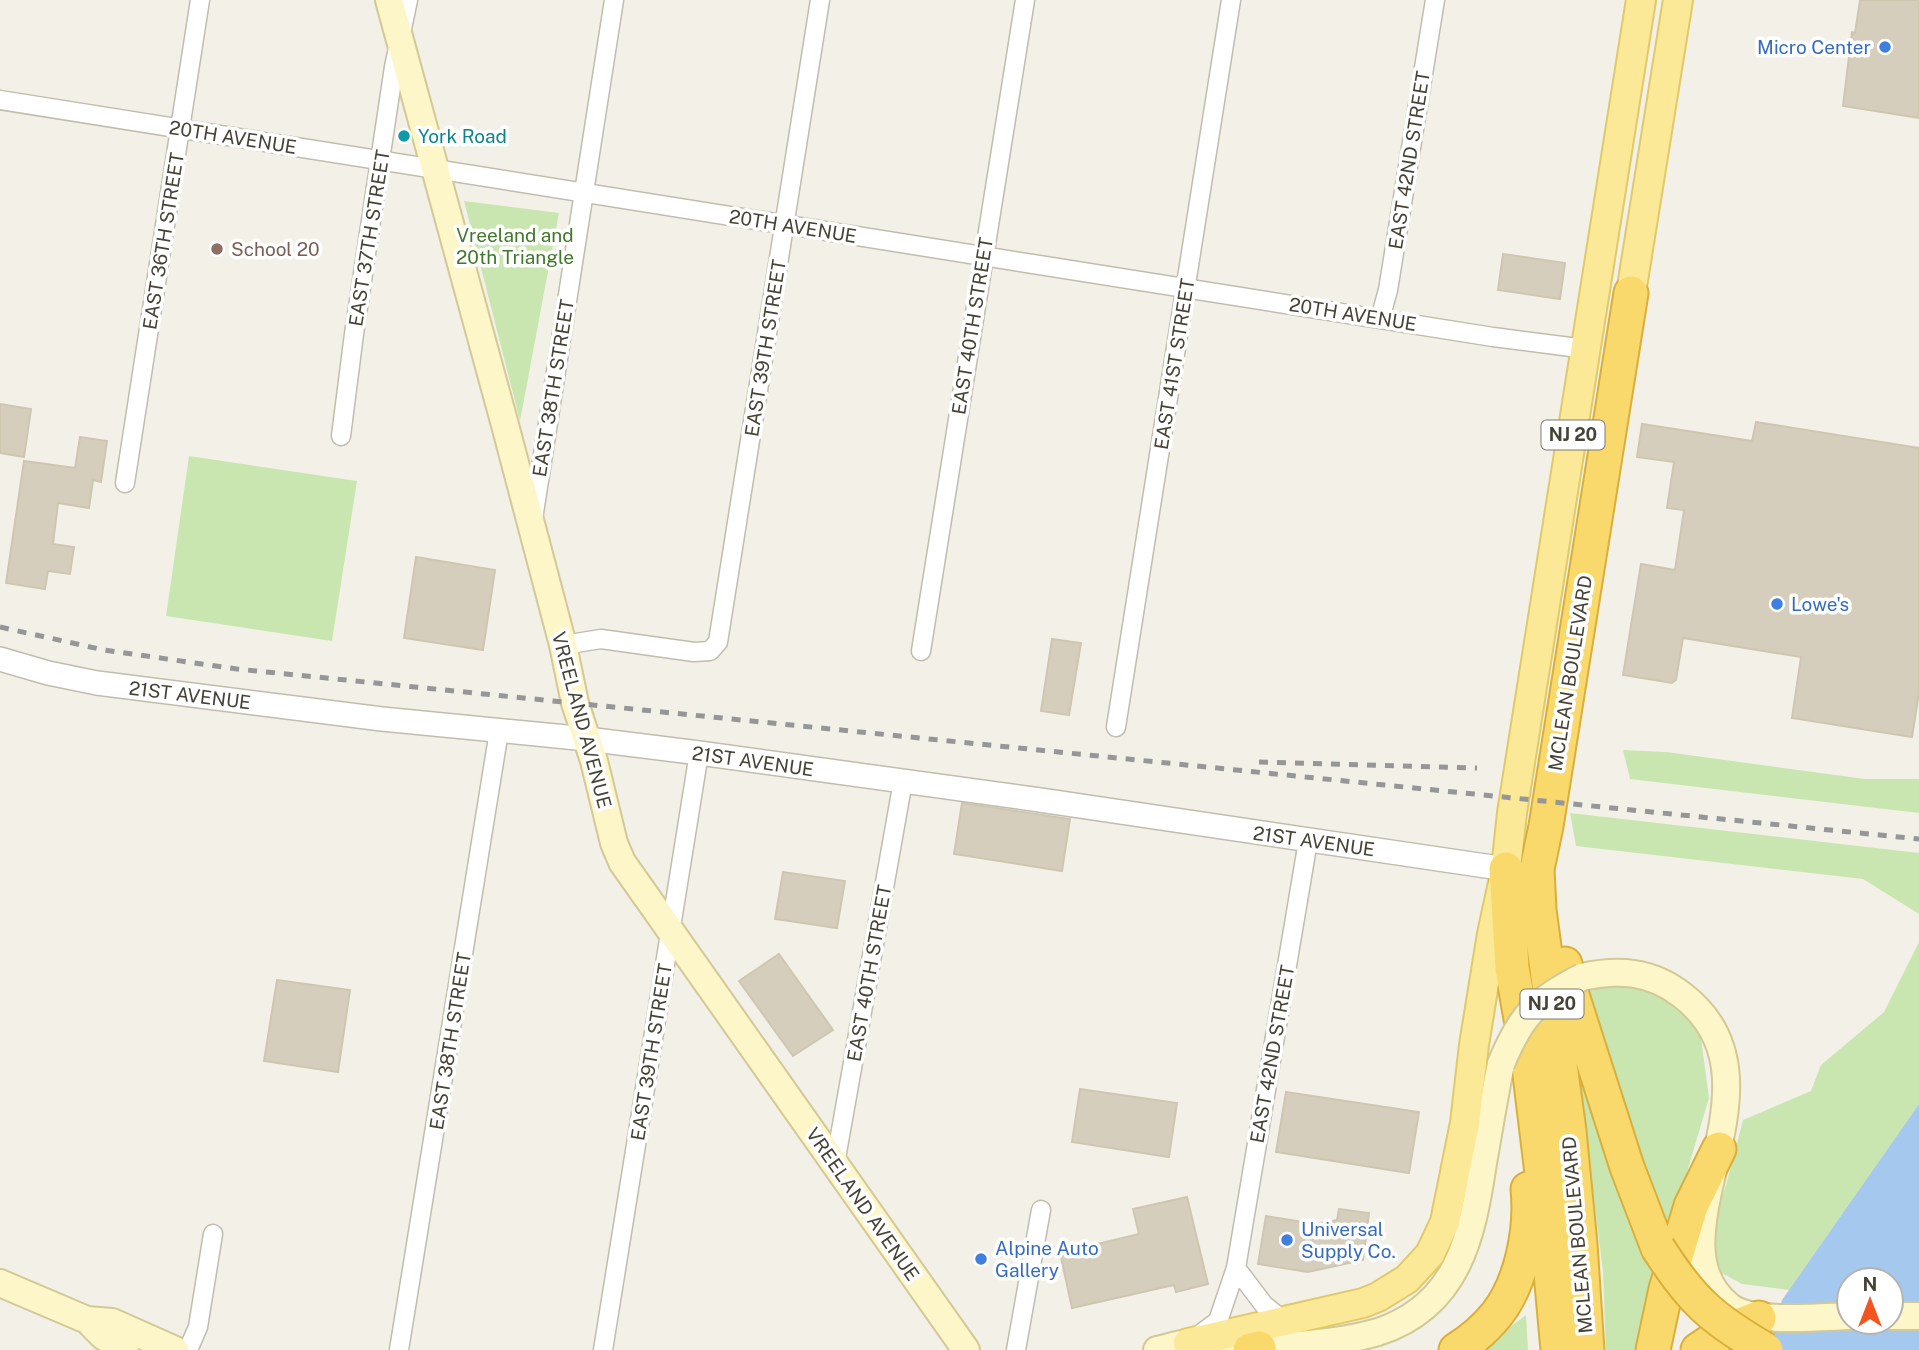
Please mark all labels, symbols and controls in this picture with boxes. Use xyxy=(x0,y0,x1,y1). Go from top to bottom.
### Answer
place label: Micro Center xyxy=(1757,36,1871,58)
marker: Micro Center xyxy=(1877,39,1893,55)
street label: EAST 42ND STREET xyxy=(1384,69,1434,251)
street label: 20TH AVENUE xyxy=(168,116,298,158)
place label: York Road xyxy=(418,125,507,147)
marker: York Road xyxy=(396,128,412,144)
street label: EAST 37TH STREET xyxy=(344,148,394,328)
street label: EAST 36TH STREET xyxy=(138,151,188,331)
street label: 20TH AVENUE xyxy=(728,205,858,247)
park label: Vreeland and 20th Triangle xyxy=(456,224,574,268)
street label: EAST 40TH STREET xyxy=(947,236,997,416)
place label: School 20 xyxy=(231,238,320,260)
marker: School 20 xyxy=(209,241,225,257)
street label: EAST 39TH STREET xyxy=(740,258,790,438)
street label: EAST 41ST STREET xyxy=(1150,277,1198,451)
street label: 20TH AVENUE xyxy=(1288,293,1418,335)
street label: EAST 38TH STREET xyxy=(528,298,578,478)
road number: NJ 20 xyxy=(1542,421,1604,450)
street label: MCLEAN BOULEVARD xyxy=(1544,574,1596,772)
place label: Lowe's xyxy=(1791,593,1849,615)
marker: Lowe's xyxy=(1769,596,1785,612)
street label: VREELAND AVENUE xyxy=(548,629,616,811)
street label: 21ST AVENUE xyxy=(128,677,252,713)
street label: 21ST AVENUE xyxy=(691,742,815,780)
street label: 21ST AVENUE xyxy=(1252,822,1376,860)
street label: EAST 40TH STREET xyxy=(843,883,895,1063)
street label: EAST 38TH STREET xyxy=(425,951,475,1131)
street label: EAST 39TH STREET xyxy=(626,962,676,1142)
street label: EAST 42ND STREET xyxy=(1246,963,1298,1145)
road number: NJ 20 xyxy=(1520,989,1584,1018)
street label: VREELAND AVENUE xyxy=(802,1123,924,1285)
street label: MCLEAN BOULEVARD xyxy=(1557,1136,1597,1334)
place label: Universal Supply Co. xyxy=(1301,1218,1396,1262)
marker: Universal Supply Co. xyxy=(1279,1232,1295,1248)
place label: Alpine Auto Gallery xyxy=(995,1237,1099,1281)
marker: Alpine Auto Gallery xyxy=(973,1251,989,1267)
north arrow xyxy=(1835,1266,1905,1336)
text: N xyxy=(1863,1273,1877,1295)

